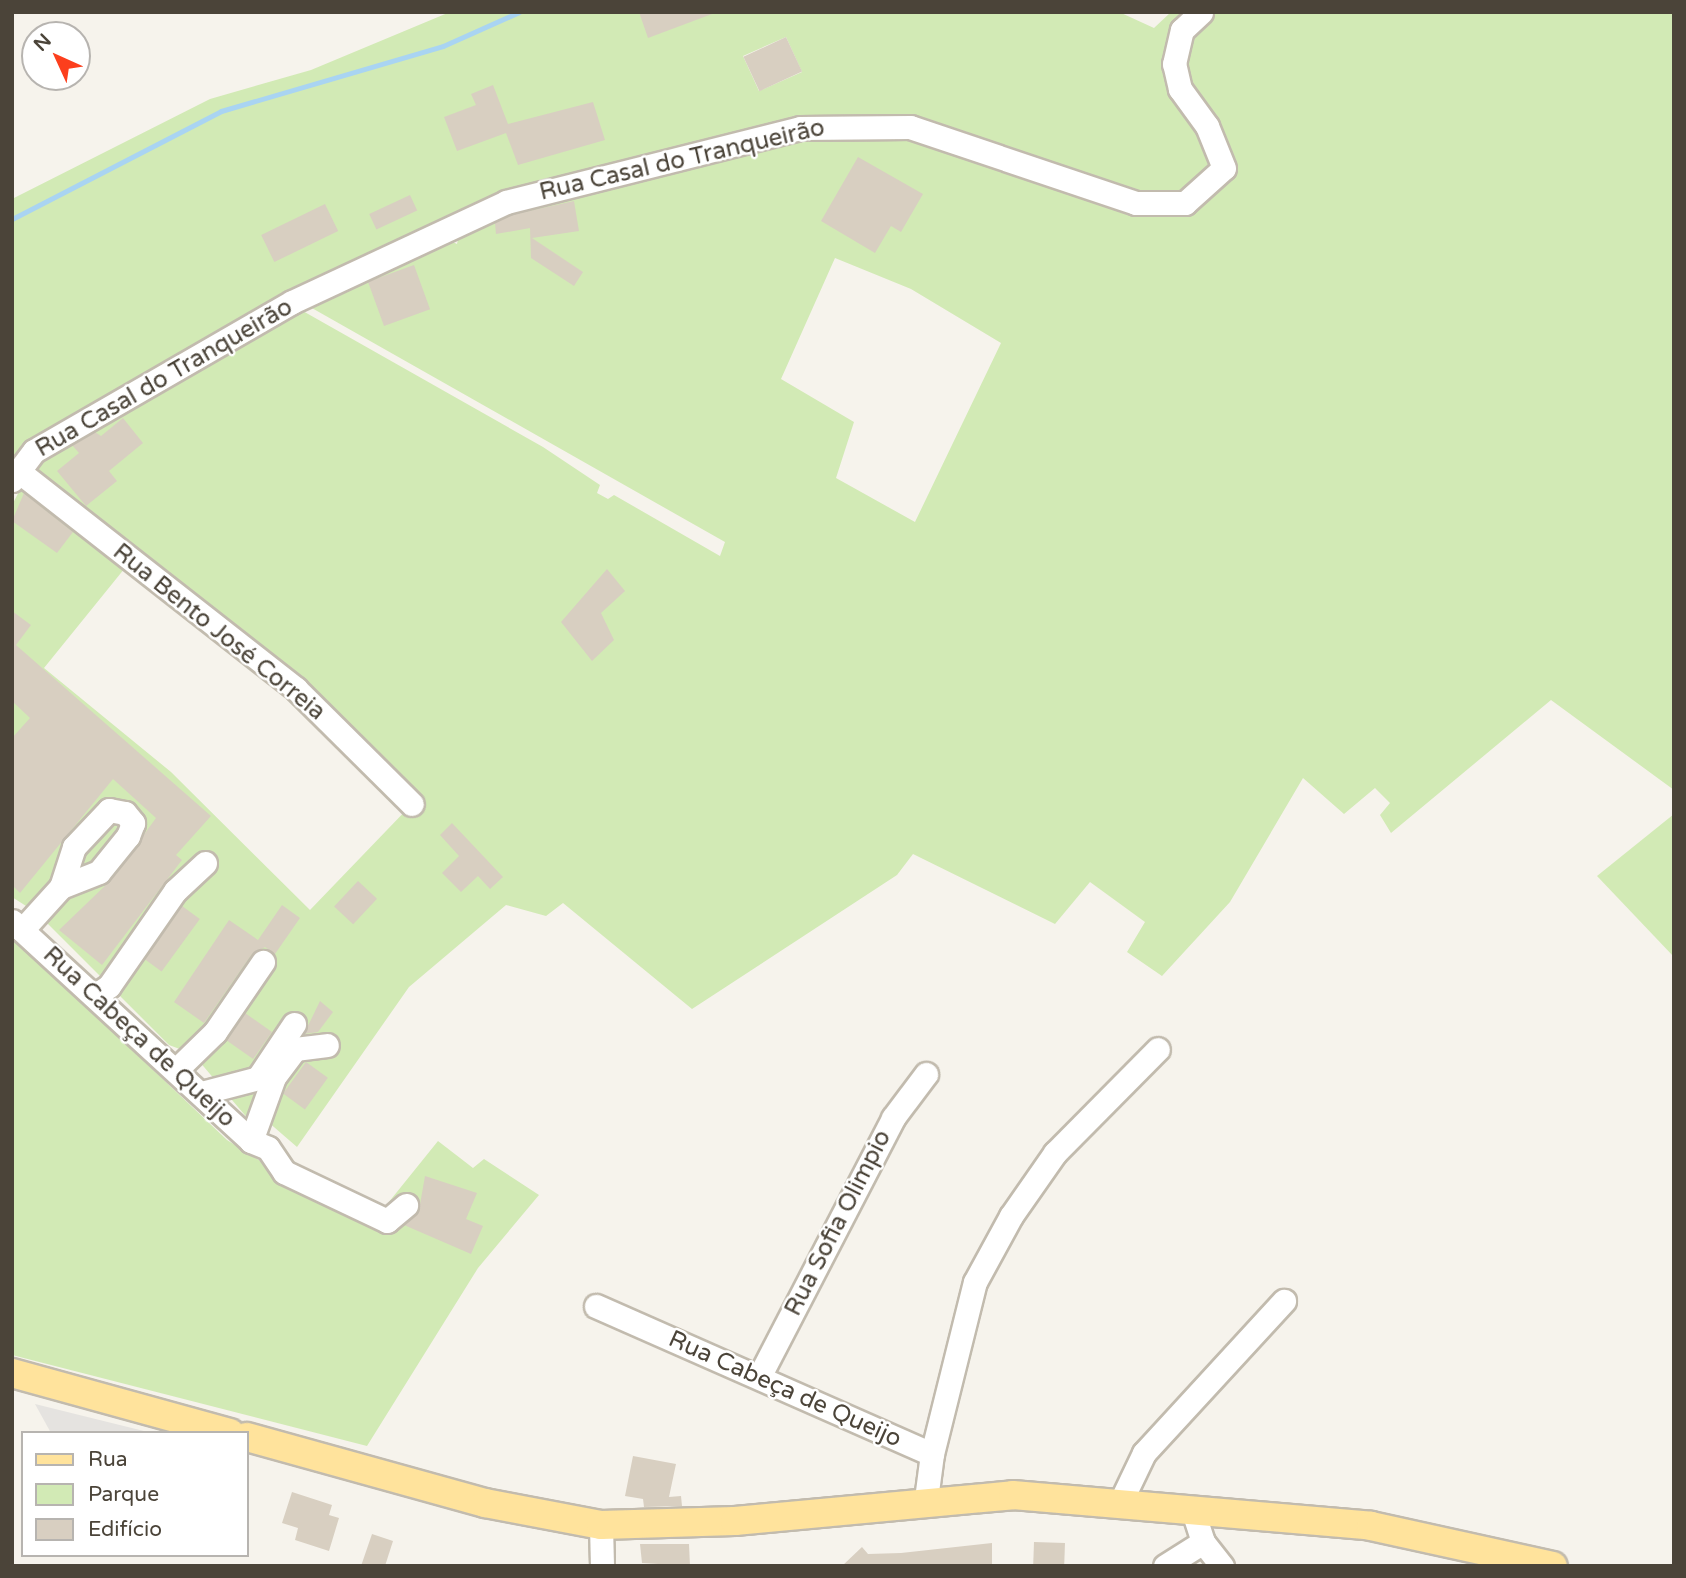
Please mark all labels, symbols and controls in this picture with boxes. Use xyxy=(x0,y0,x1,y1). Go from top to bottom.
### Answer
north arrow xyxy=(21,21,91,91)
text: N xyxy=(29,29,56,56)
street label: Rua Casal do Tranqueirão xyxy=(537,113,827,207)
street label: Rua Casal do Tranqueirão xyxy=(30,293,298,463)
street label: Rua Bento José Correia xyxy=(107,537,331,727)
street label: Rua Cabeça de Queijo xyxy=(37,941,241,1133)
street label: Rua Sofia Olimpio xyxy=(779,1125,897,1321)
street label: Rua Cabeça de Queijo xyxy=(664,1325,906,1453)
legend xyxy=(21,1431,248,1557)
text: Rua xyxy=(88,1447,128,1472)
text: Parque xyxy=(88,1482,159,1507)
text: Edifício xyxy=(88,1517,162,1542)

